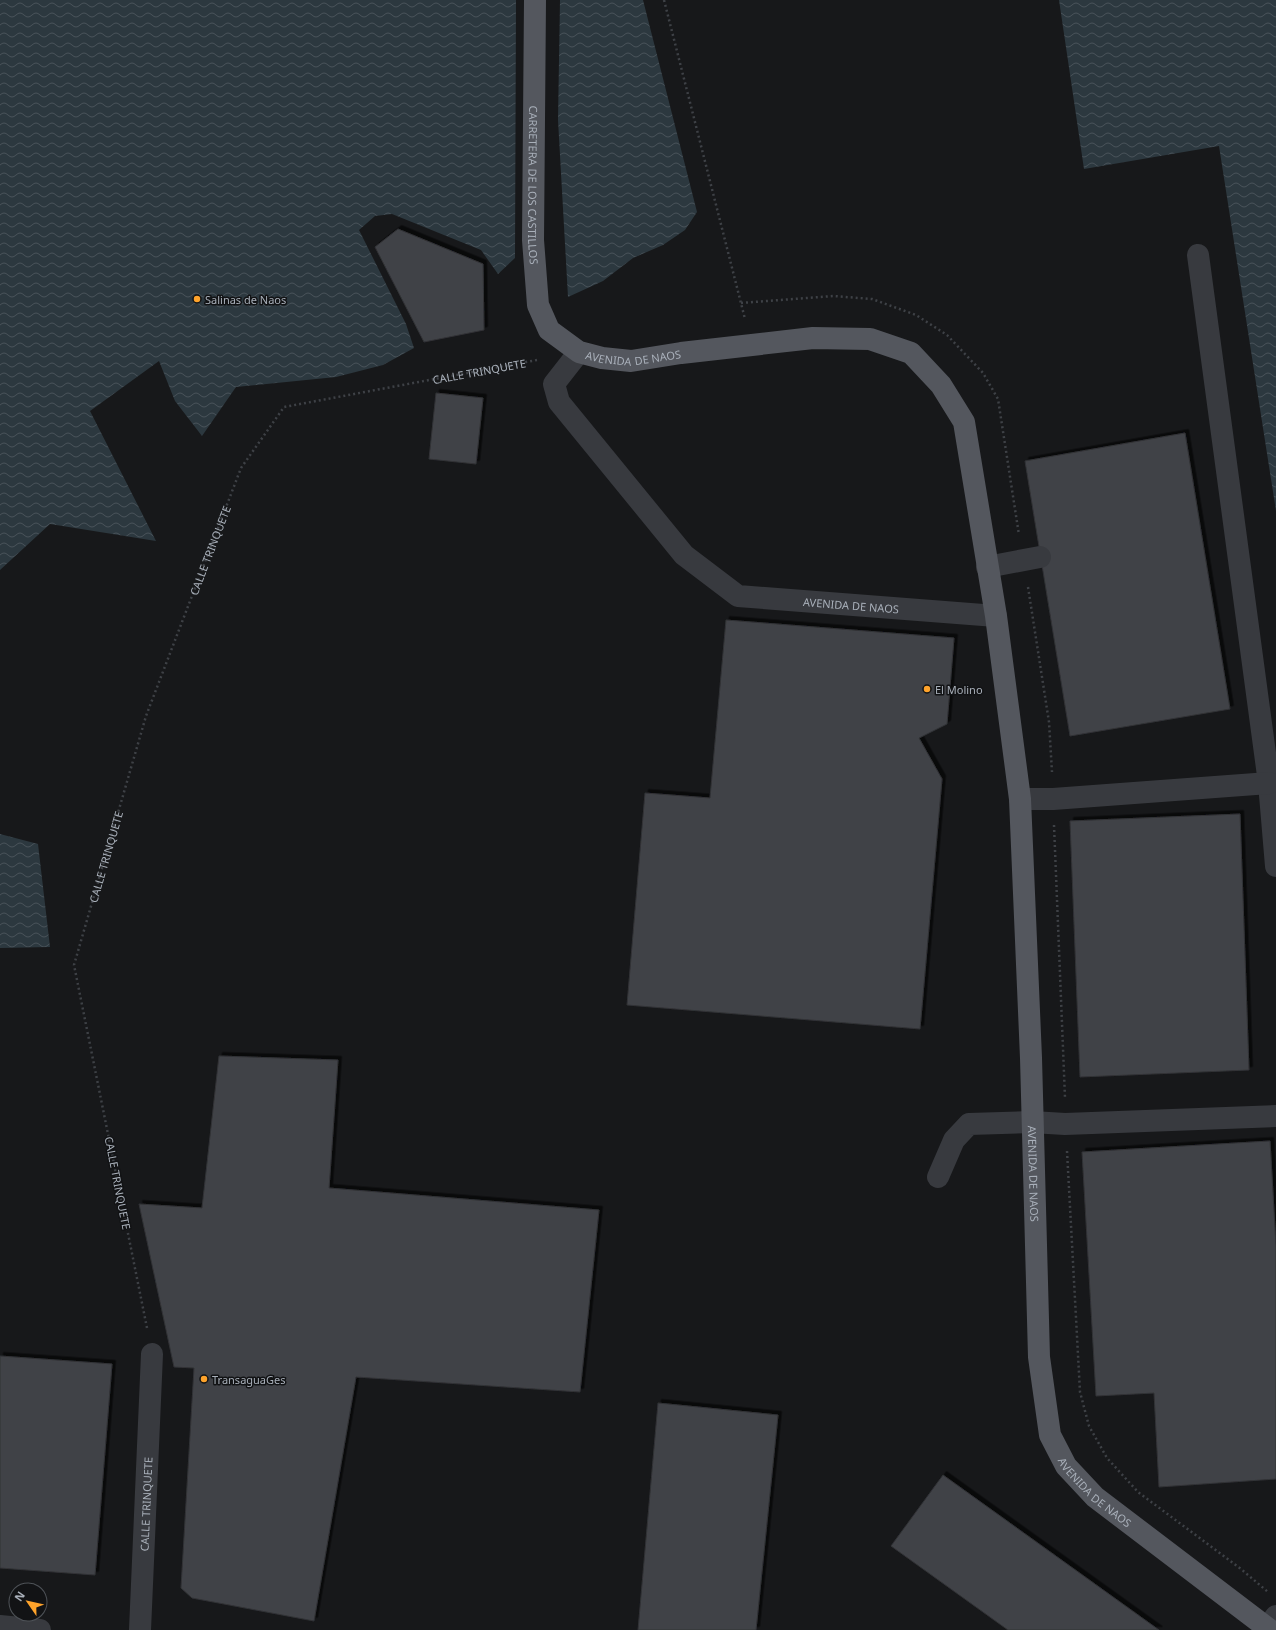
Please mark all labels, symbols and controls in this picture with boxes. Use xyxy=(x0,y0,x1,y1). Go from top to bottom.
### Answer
street label: CARRETERA DE LOS CASTILLOS xyxy=(525,106,542,265)
place label: Salinas de Naos xyxy=(205,292,286,307)
marker: Salinas de Naos xyxy=(192,294,202,304)
street label: AVENIDA DE NAOS xyxy=(584,346,682,369)
street label: CALLE TRINQUETE xyxy=(431,355,527,387)
street label: CALLE TRINQUETE xyxy=(186,503,233,597)
street label: AVENIDA DE NAOS xyxy=(803,594,899,616)
place label: El Molino xyxy=(935,682,983,697)
marker: El Molino xyxy=(922,684,932,694)
street label: CALLE TRINQUETE xyxy=(85,809,126,904)
street label: AVENIDA DE NAOS xyxy=(1025,1125,1043,1222)
street label: CALLE TRINQUETE xyxy=(102,1135,134,1231)
place label: TransaguaGes xyxy=(212,1372,286,1387)
marker: TransaguaGes xyxy=(199,1374,209,1384)
street label: AVENIDA DE NAOS xyxy=(1055,1454,1135,1530)
street label: CALLE TRINQUETE xyxy=(136,1457,155,1552)
north arrow xyxy=(8,1582,48,1622)
text: N xyxy=(11,1588,28,1604)

